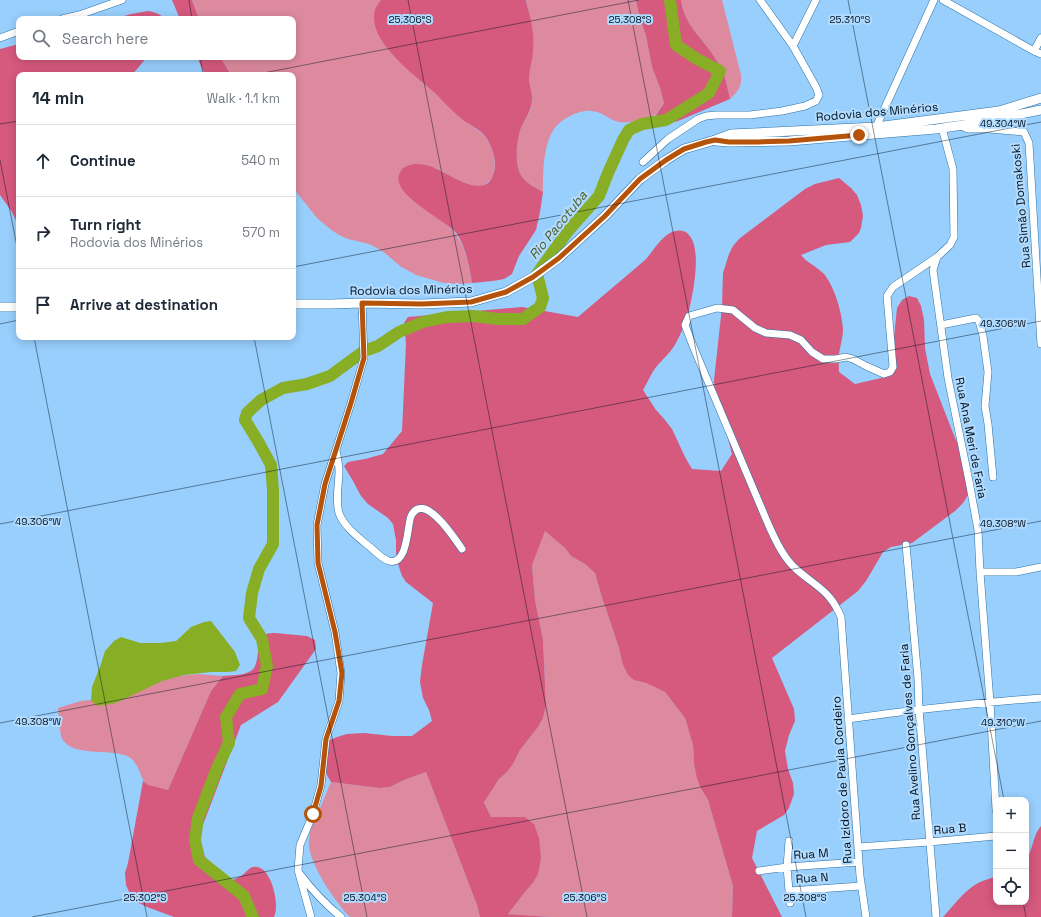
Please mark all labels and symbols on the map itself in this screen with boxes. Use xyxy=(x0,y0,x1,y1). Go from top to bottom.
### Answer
text: 25.306°S xyxy=(388,13,432,26)
text: 25.308°S xyxy=(608,13,652,26)
text: 25.310°S xyxy=(830,13,870,26)
street label: Rodovia dos Minérios xyxy=(815,99,939,125)
text: 49.304°W xyxy=(980,117,1026,130)
route end xyxy=(850,126,868,144)
street label: Rua Simão Domakoski xyxy=(1008,143,1034,269)
water label: Rio Pacotuba xyxy=(525,187,591,263)
street label: Rodovia dos Minérios xyxy=(349,281,473,299)
text: 49.306°W xyxy=(980,317,1026,330)
street label: Rua Ana Meri de Faria xyxy=(951,376,991,500)
text: 49.306°W xyxy=(15,515,61,528)
text: 49.308°W xyxy=(980,517,1026,530)
street label: Rua Avelino Gonçalves de Faria xyxy=(896,643,924,821)
street label: Rua Izidoro de Paula Cordeiro xyxy=(828,696,856,864)
text: 49.308°W xyxy=(15,715,61,728)
text: 49.310°W xyxy=(981,716,1025,729)
route start xyxy=(304,805,322,823)
street label: Rua B xyxy=(933,820,967,838)
street label: Rua M xyxy=(793,845,829,863)
street label: Rua N xyxy=(795,869,829,887)
text: 25.302°S xyxy=(124,891,166,904)
text: 25.304°S xyxy=(343,891,387,904)
text: 25.306°S xyxy=(563,891,607,904)
text: 25.308°S xyxy=(783,891,827,904)

